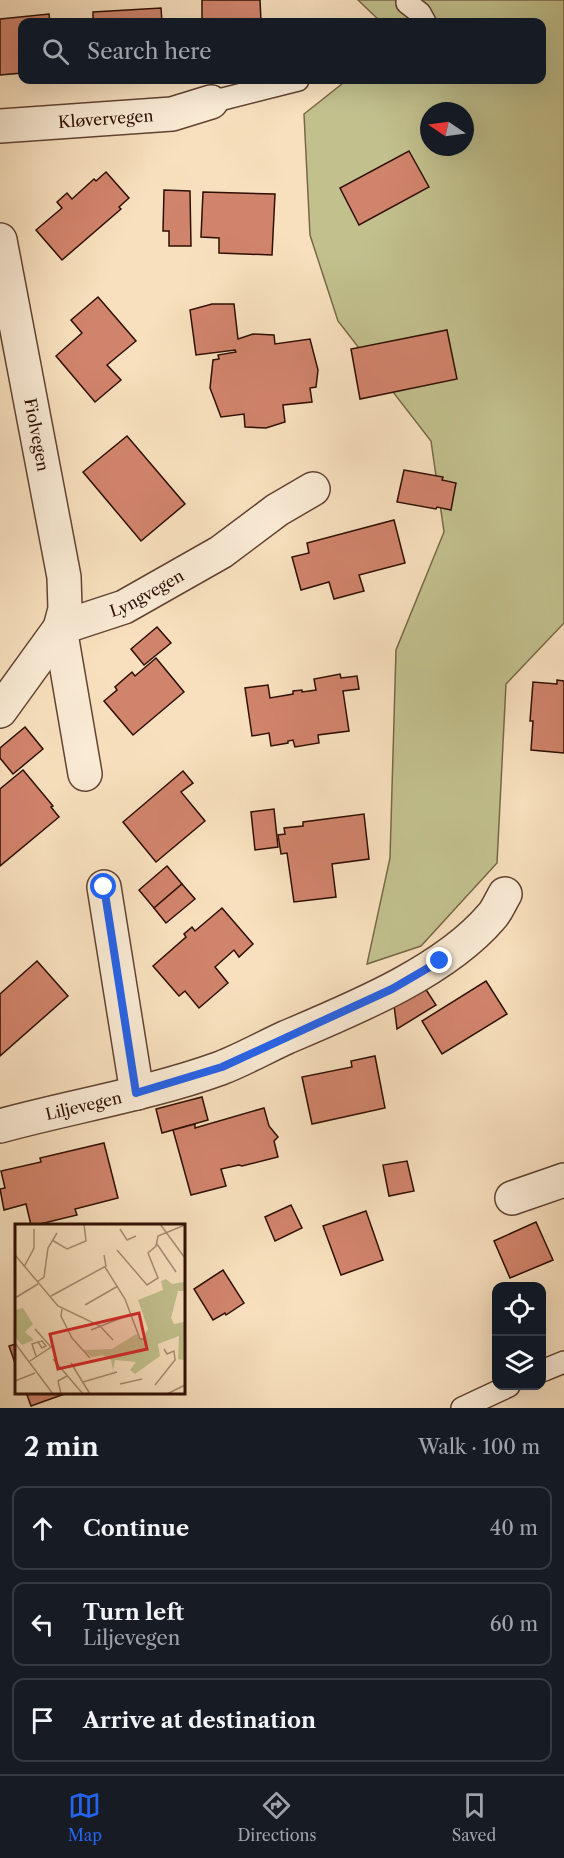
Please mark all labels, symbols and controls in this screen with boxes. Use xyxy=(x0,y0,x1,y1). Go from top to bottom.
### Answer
search box xyxy=(18,18,546,84)
icon: search xyxy=(39,35,72,68)
text: Search here xyxy=(87,38,212,65)
north arrow xyxy=(420,102,474,156)
street label: Kløvervegen xyxy=(58,105,154,132)
street label: Fiolvegen xyxy=(20,396,54,473)
street label: Lyngvegen xyxy=(107,565,187,621)
route start xyxy=(90,873,116,899)
route end xyxy=(426,947,452,973)
street label: Liljevegen xyxy=(43,1087,124,1124)
inset map xyxy=(15,1224,184,1393)
map controls xyxy=(492,1282,546,1390)
button: locate xyxy=(492,1282,546,1336)
button: layers xyxy=(492,1336,546,1390)
text: 2 min xyxy=(24,1431,99,1463)
text: Walk · 100 m xyxy=(418,1435,540,1459)
icon: ahead xyxy=(26,1512,59,1545)
text: Continue xyxy=(83,1515,189,1542)
text: 40 m xyxy=(490,1516,538,1540)
text: Turn left xyxy=(83,1599,184,1626)
icon: left xyxy=(26,1608,59,1641)
text: 60 m xyxy=(490,1612,538,1636)
text: Liljevegen xyxy=(83,1626,180,1650)
icon: arrive xyxy=(26,1704,59,1737)
text: Arrive at destination xyxy=(83,1707,316,1734)
tab: Map xyxy=(68,1789,102,1845)
tab: Directions xyxy=(237,1789,316,1845)
tab: Saved xyxy=(452,1789,496,1845)

